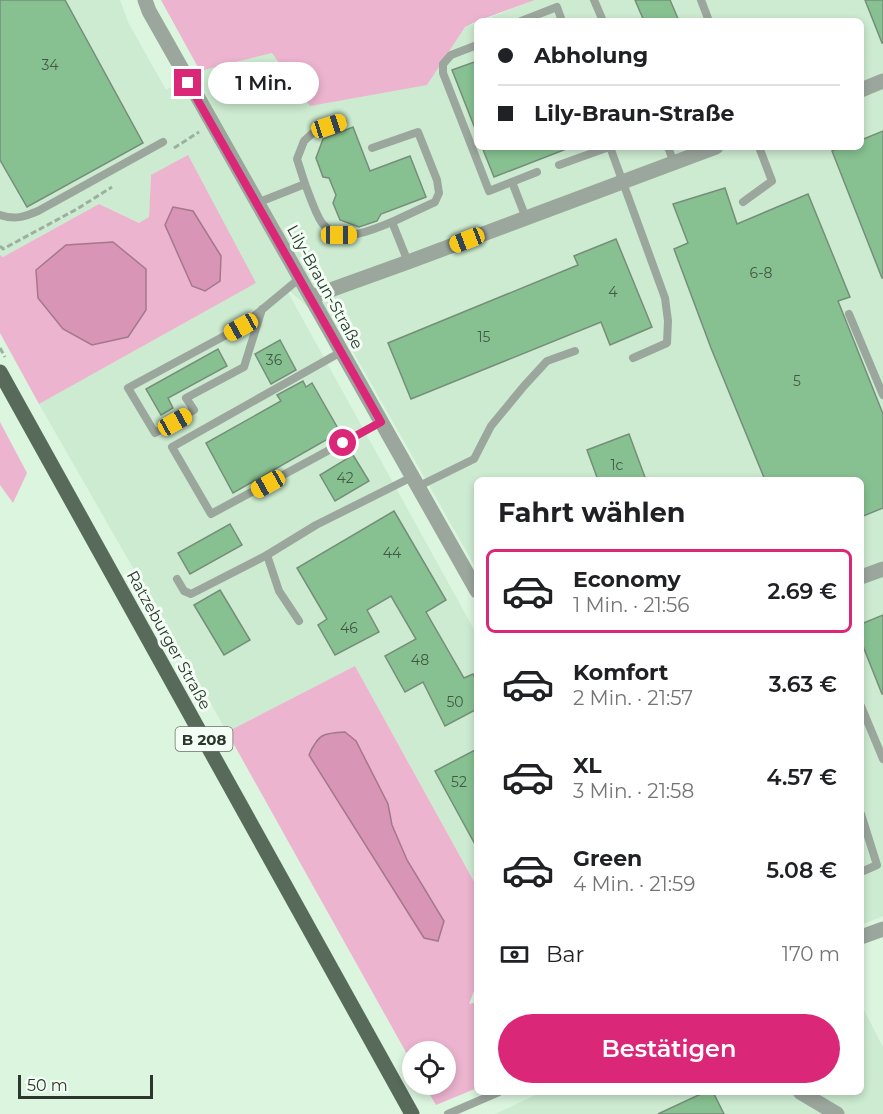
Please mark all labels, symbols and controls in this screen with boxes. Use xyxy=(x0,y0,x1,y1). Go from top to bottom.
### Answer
text: Abholung xyxy=(534,42,648,69)
house number: 34 xyxy=(41,56,59,74)
callout: 1 Min. xyxy=(209,62,320,104)
route end xyxy=(174,69,201,96)
text: 1 Min. xyxy=(235,71,292,95)
text: Lily-Braun-Straße xyxy=(534,100,734,127)
car xyxy=(309,112,349,140)
street label: Lily-Braun-Straße xyxy=(283,222,367,352)
car xyxy=(447,225,487,255)
car xyxy=(321,226,357,244)
house number: 6-8 xyxy=(750,264,772,282)
house number: 4 xyxy=(608,283,618,301)
car xyxy=(221,310,261,344)
house number: 15 xyxy=(478,328,491,346)
house number: 36 xyxy=(266,351,283,369)
house number: 5 xyxy=(793,372,801,390)
car xyxy=(155,405,195,439)
route start xyxy=(329,429,356,456)
house number: 1c xyxy=(611,456,624,474)
car xyxy=(248,467,288,501)
house number: 42 xyxy=(336,469,354,487)
text: Fahrt wählen xyxy=(498,496,685,529)
house number: 44 xyxy=(383,544,402,562)
icon: car xyxy=(501,564,555,618)
text: Economy xyxy=(573,566,681,593)
street label: Ratzeburger Straße xyxy=(123,567,215,713)
text: 2.69 € xyxy=(768,578,837,605)
text: 1 Min. · 21:56 xyxy=(573,593,690,617)
house number: 46 xyxy=(340,619,358,637)
house number: 48 xyxy=(411,651,429,669)
icon: car xyxy=(501,657,555,711)
text: Komfort xyxy=(573,659,668,686)
text: 3.63 € xyxy=(769,671,837,698)
text: 2 Min. · 21:57 xyxy=(573,686,693,710)
house number: 50 xyxy=(446,693,464,711)
road number: B 208 xyxy=(176,727,232,751)
icon: car xyxy=(501,750,555,804)
text: XL xyxy=(573,752,602,779)
text: 4.57 € xyxy=(767,764,837,791)
house number: 52 xyxy=(451,773,467,791)
text: 3 Min. · 21:58 xyxy=(573,779,694,803)
icon: car xyxy=(501,843,555,897)
text: Green xyxy=(573,845,642,872)
text: 5.08 € xyxy=(766,857,837,884)
text: 4 Min. · 21:59 xyxy=(573,872,696,896)
icon: cash xyxy=(498,938,531,971)
text: Bar xyxy=(546,941,584,968)
text: 170 m xyxy=(782,942,840,966)
button: Bestätigen xyxy=(498,1014,840,1083)
map controls xyxy=(402,1041,456,1095)
button: locate xyxy=(402,1041,456,1095)
scale bar xyxy=(18,1072,153,1100)
text: 50 m xyxy=(27,1076,68,1095)

